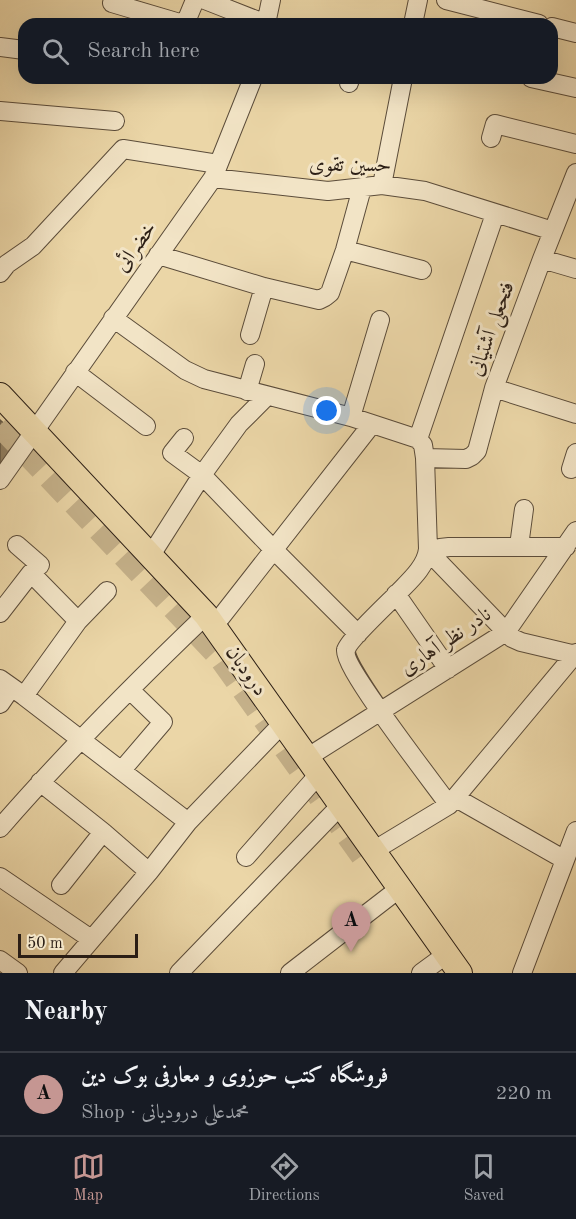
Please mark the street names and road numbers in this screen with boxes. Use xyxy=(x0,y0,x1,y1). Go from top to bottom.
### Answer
street label: حسین تقوی xyxy=(309,155,391,177)
street label: خضرائی xyxy=(109,217,163,277)
street label: فتحعلی آشتیانی xyxy=(462,278,522,380)
street label: نادر نظر آهاری xyxy=(395,601,496,681)
street label: درودیان xyxy=(220,642,271,701)

